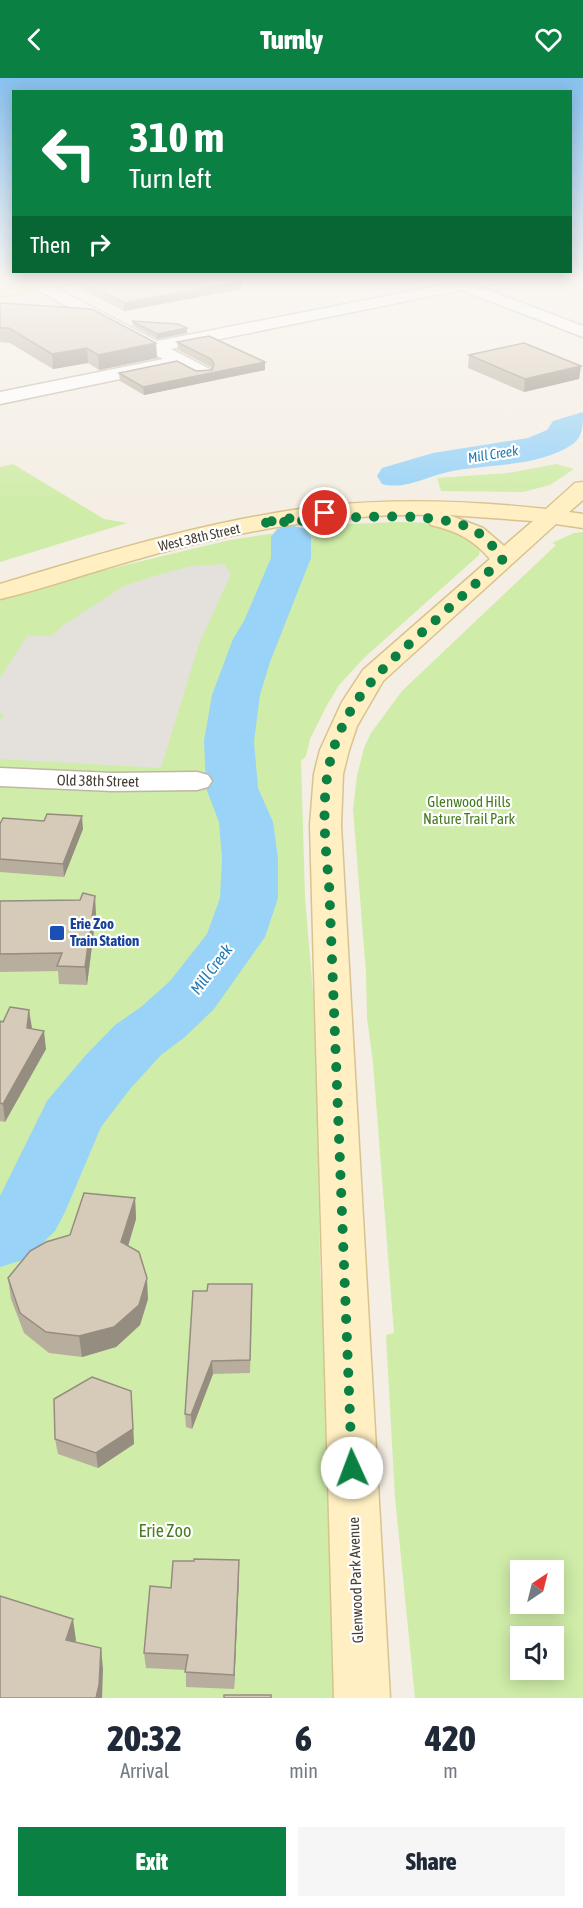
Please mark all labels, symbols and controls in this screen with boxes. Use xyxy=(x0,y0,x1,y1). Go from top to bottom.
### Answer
icon: back xyxy=(18,23,51,56)
icon: heart xyxy=(532,23,565,56)
text: Turnly xyxy=(260,24,323,55)
text: 310 m xyxy=(129,113,224,161)
icon: left xyxy=(30,114,108,192)
text: Turn left xyxy=(129,163,212,194)
icon: right xyxy=(83,228,116,261)
text: Then xyxy=(30,232,71,258)
water label: Mill Creek xyxy=(467,442,520,466)
pin xyxy=(299,487,350,538)
icon: arrive xyxy=(308,496,341,529)
street label: West 38th Street xyxy=(156,520,242,554)
street label: Old 38th Street xyxy=(57,771,139,790)
park label: Glenwood Hills Nature Trail Park xyxy=(423,793,515,827)
place label: Erie Zoo Train Station xyxy=(70,915,139,949)
marker: Erie Zoo Train Station xyxy=(48,924,66,942)
water label: Mill Creek xyxy=(186,940,236,997)
position arrow xyxy=(320,1436,384,1500)
street label: Glenwood Park Avenue xyxy=(345,1516,366,1644)
park label: Erie Zoo xyxy=(139,1520,191,1541)
north arrow xyxy=(510,1560,564,1614)
map controls xyxy=(510,1560,564,1680)
button: sound xyxy=(510,1626,564,1680)
text: 20:32 xyxy=(107,1717,182,1759)
text: 6 xyxy=(295,1717,312,1759)
text: 420 xyxy=(425,1717,476,1759)
text: Arrival xyxy=(120,1759,169,1782)
text: min xyxy=(289,1759,318,1782)
text: m xyxy=(443,1759,458,1782)
button: Exit xyxy=(18,1827,286,1896)
button: Share xyxy=(298,1827,565,1896)

